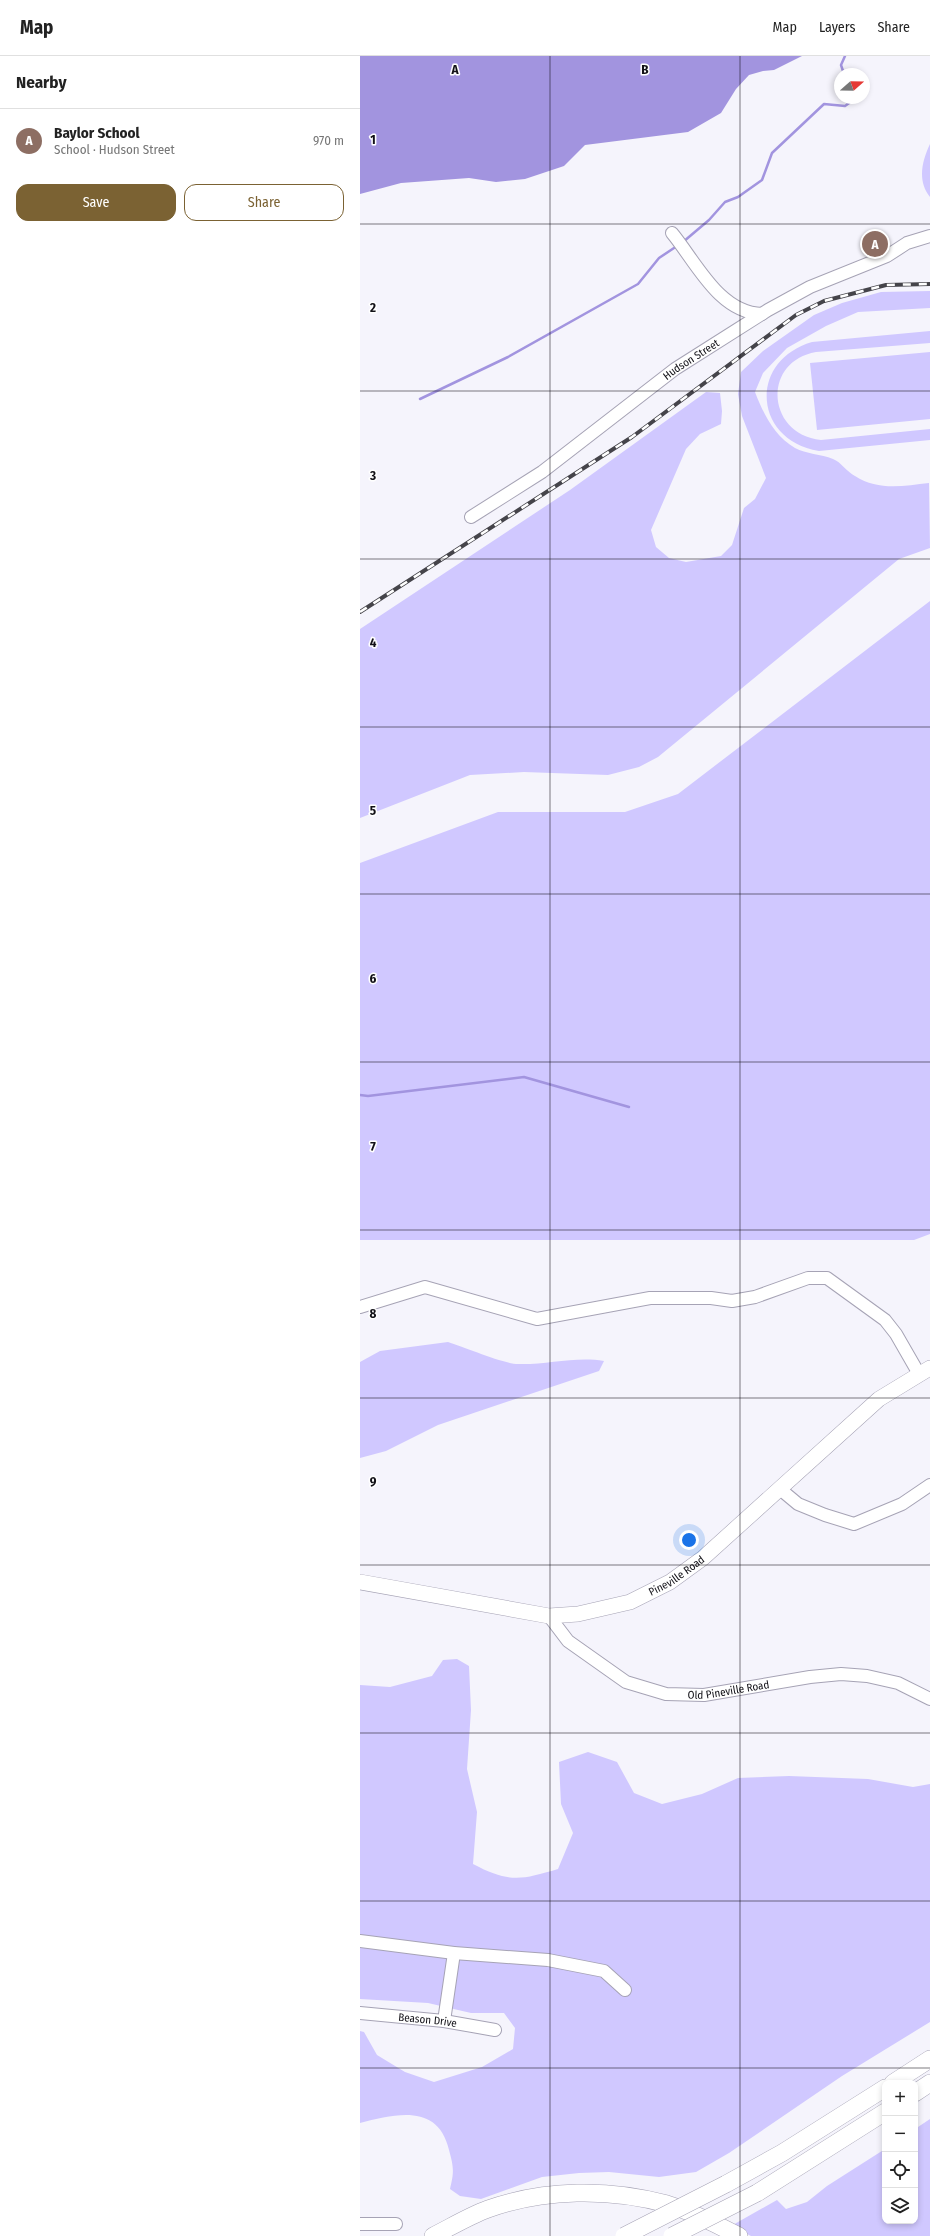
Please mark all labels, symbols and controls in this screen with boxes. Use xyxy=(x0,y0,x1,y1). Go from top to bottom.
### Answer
text: Map xyxy=(20,16,53,39)
text: Map xyxy=(773,19,797,36)
text: Layers xyxy=(819,19,855,36)
text: Share xyxy=(877,19,910,36)
text: A xyxy=(450,62,459,77)
text: B xyxy=(641,62,649,77)
north arrow xyxy=(834,68,870,104)
text: Nearby xyxy=(16,72,67,93)
text: Baylor School xyxy=(54,124,140,142)
text: 1 xyxy=(370,132,376,147)
text: A xyxy=(25,133,33,148)
text: 970 m xyxy=(313,133,344,148)
text: School · Hudson Street xyxy=(54,142,175,157)
button: Save xyxy=(16,184,176,221)
button: Share xyxy=(184,184,344,221)
pin: A xyxy=(862,229,888,259)
text: 2 xyxy=(369,300,376,315)
street label: Hudson Street xyxy=(661,336,722,383)
text: 3 xyxy=(369,468,376,483)
text: 4 xyxy=(370,635,377,650)
text: 5 xyxy=(370,803,376,818)
text: 6 xyxy=(370,971,377,986)
text: 7 xyxy=(370,1139,376,1154)
text: 8 xyxy=(370,1306,377,1321)
text: 9 xyxy=(370,1474,377,1489)
your location xyxy=(679,1530,699,1550)
street label: Pineville Road xyxy=(647,1553,707,1599)
street label: Old Pineville Road xyxy=(687,1678,770,1702)
street label: Beason Drive xyxy=(398,2011,458,2030)
map controls xyxy=(882,2080,918,2224)
button: + xyxy=(882,2080,918,2116)
button: − xyxy=(882,2116,918,2152)
button: locate xyxy=(882,2152,918,2188)
button: layers xyxy=(882,2188,918,2224)

